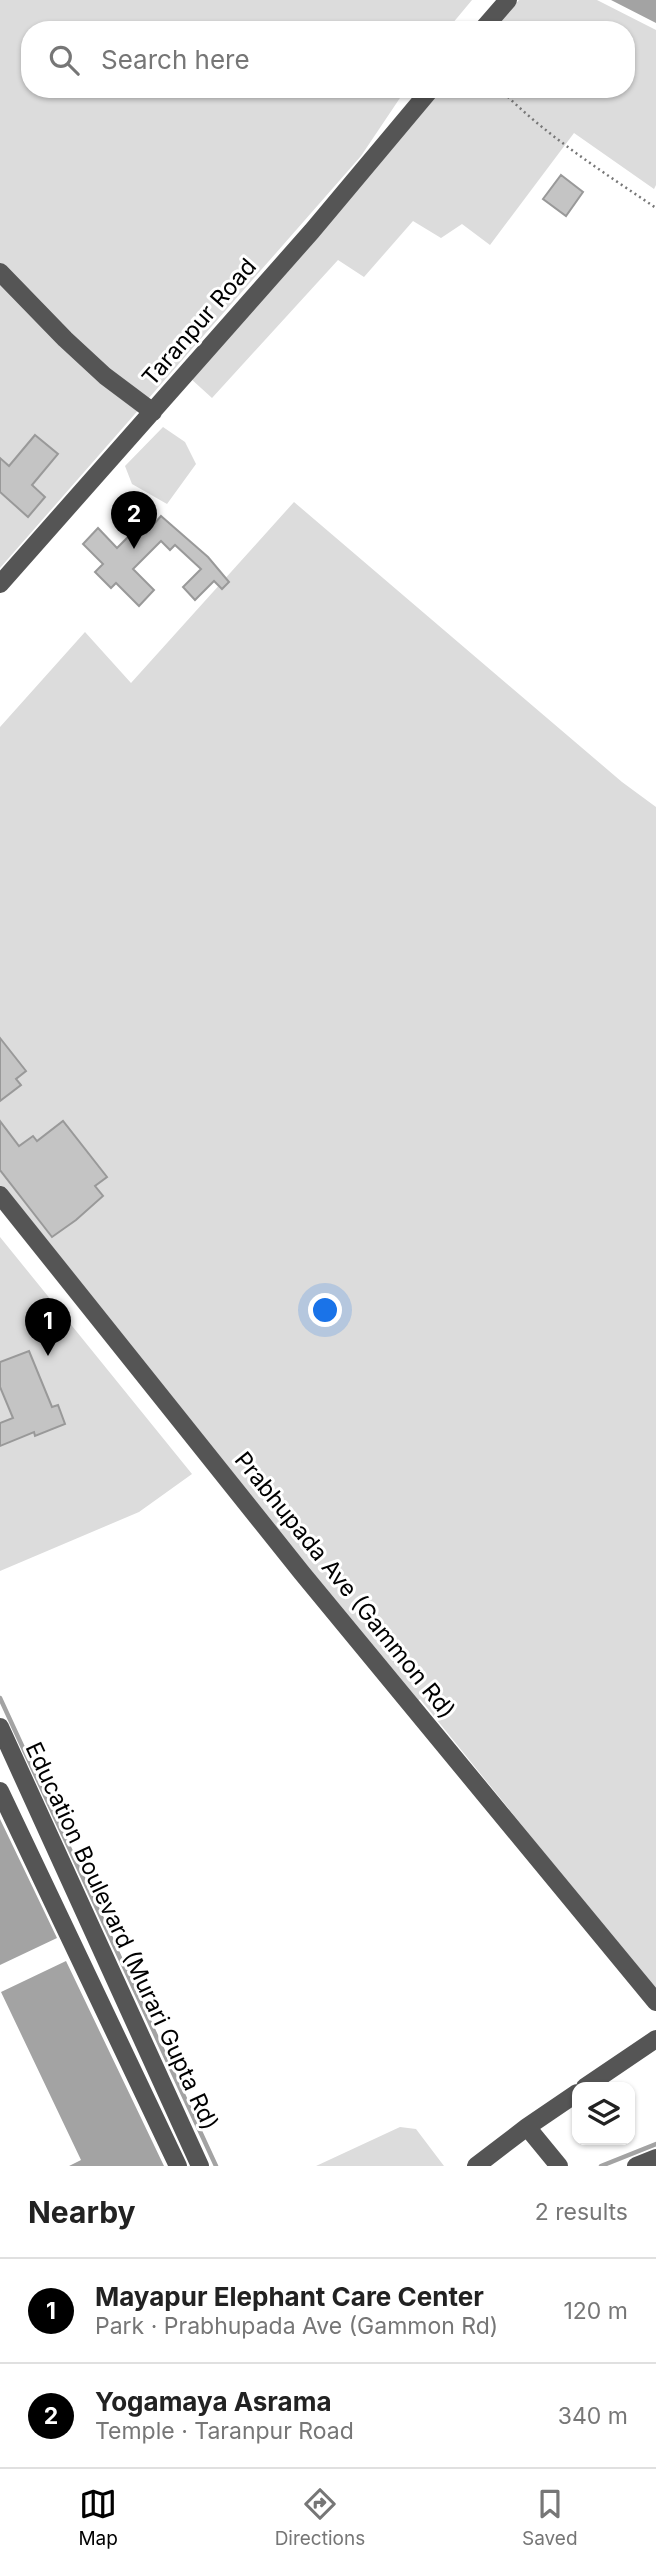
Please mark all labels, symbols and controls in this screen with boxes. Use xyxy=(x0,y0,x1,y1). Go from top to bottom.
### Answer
search box xyxy=(21,21,635,98)
icon: search xyxy=(45,41,83,79)
text: Search here xyxy=(101,44,250,75)
street label: Taranpur Road xyxy=(136,253,262,391)
pin: 2 xyxy=(111,491,157,549)
your location xyxy=(308,1293,342,1327)
pin: 1 xyxy=(25,1298,71,1356)
street label: Prabhupada Ave (Gammon Rd) xyxy=(229,1446,461,1724)
street label: Education Boulevard (Murari Gupta Rd) xyxy=(20,1738,224,2134)
map controls xyxy=(572,2082,635,2145)
button: layers xyxy=(572,2082,635,2145)
text: Nearby xyxy=(28,2194,136,2230)
text: 2 results xyxy=(535,2198,628,2226)
text: Mayapur Elephant Care Center xyxy=(95,2281,484,2312)
text: 1 xyxy=(46,2297,56,2325)
text: 120 m xyxy=(563,2297,628,2325)
text: Park · Prabhupada Ave (Gammon Rd) xyxy=(95,2312,498,2340)
text: Yogamaya Asrama xyxy=(95,2386,332,2417)
text: 2 xyxy=(44,2402,58,2430)
text: 340 m xyxy=(558,2402,628,2430)
text: Temple · Taranpur Road xyxy=(95,2417,354,2445)
tab: Map xyxy=(78,2485,118,2550)
tab: Directions xyxy=(275,2485,365,2550)
tab: Saved xyxy=(522,2485,578,2550)

